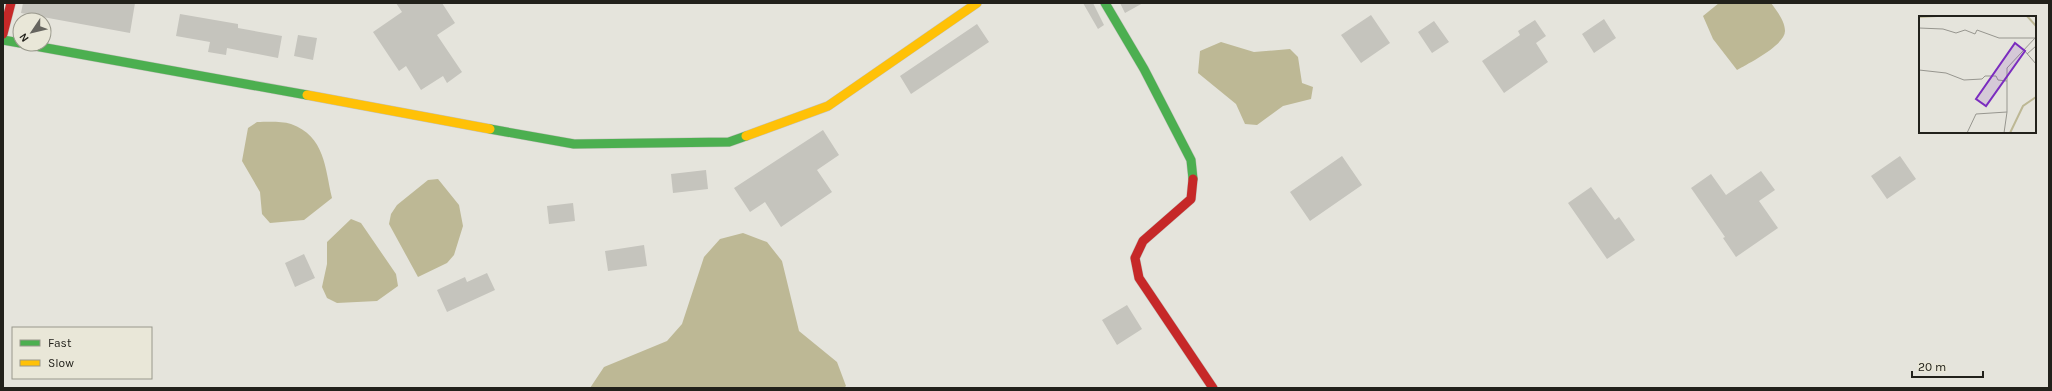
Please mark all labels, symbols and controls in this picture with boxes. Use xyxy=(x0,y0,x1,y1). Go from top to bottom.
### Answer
north arrow xyxy=(12,12,52,52)
inset map xyxy=(1919,16,2036,133)
text: N xyxy=(17,30,32,44)
legend xyxy=(12,327,152,379)
text: Fast xyxy=(48,336,72,350)
scale bar xyxy=(1912,353,1983,379)
text: Slow xyxy=(48,356,74,370)
text: 20 m xyxy=(1918,360,1946,374)

